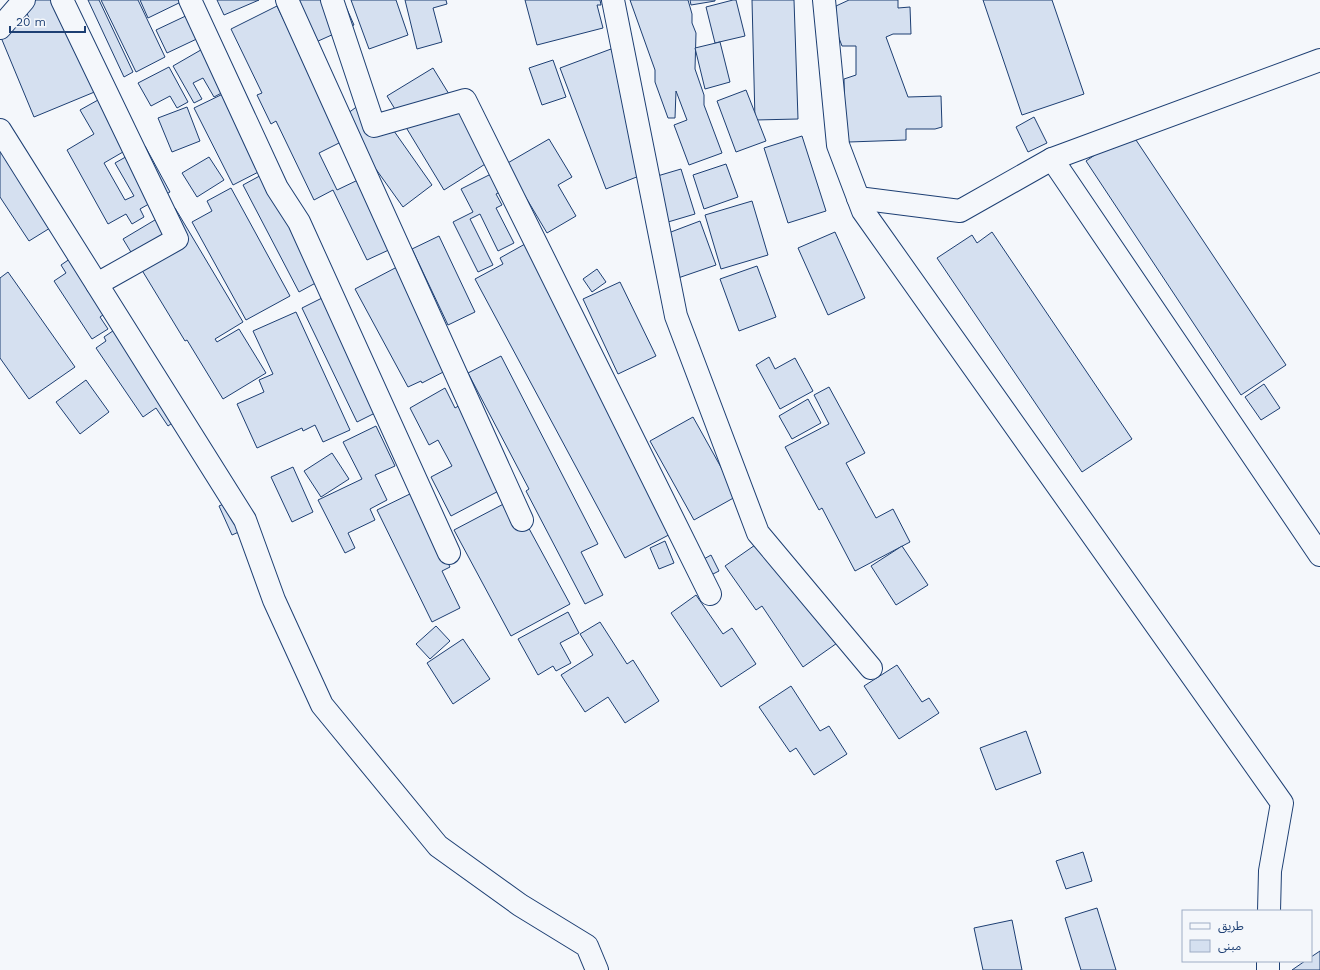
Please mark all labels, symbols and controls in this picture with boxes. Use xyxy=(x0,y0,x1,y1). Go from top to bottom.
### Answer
scale bar xyxy=(10,8,85,34)
text: 20 m xyxy=(16,15,46,29)
legend xyxy=(1182,910,1312,962)
text: طريق xyxy=(1218,919,1244,934)
text: مبنى xyxy=(1218,939,1241,953)

